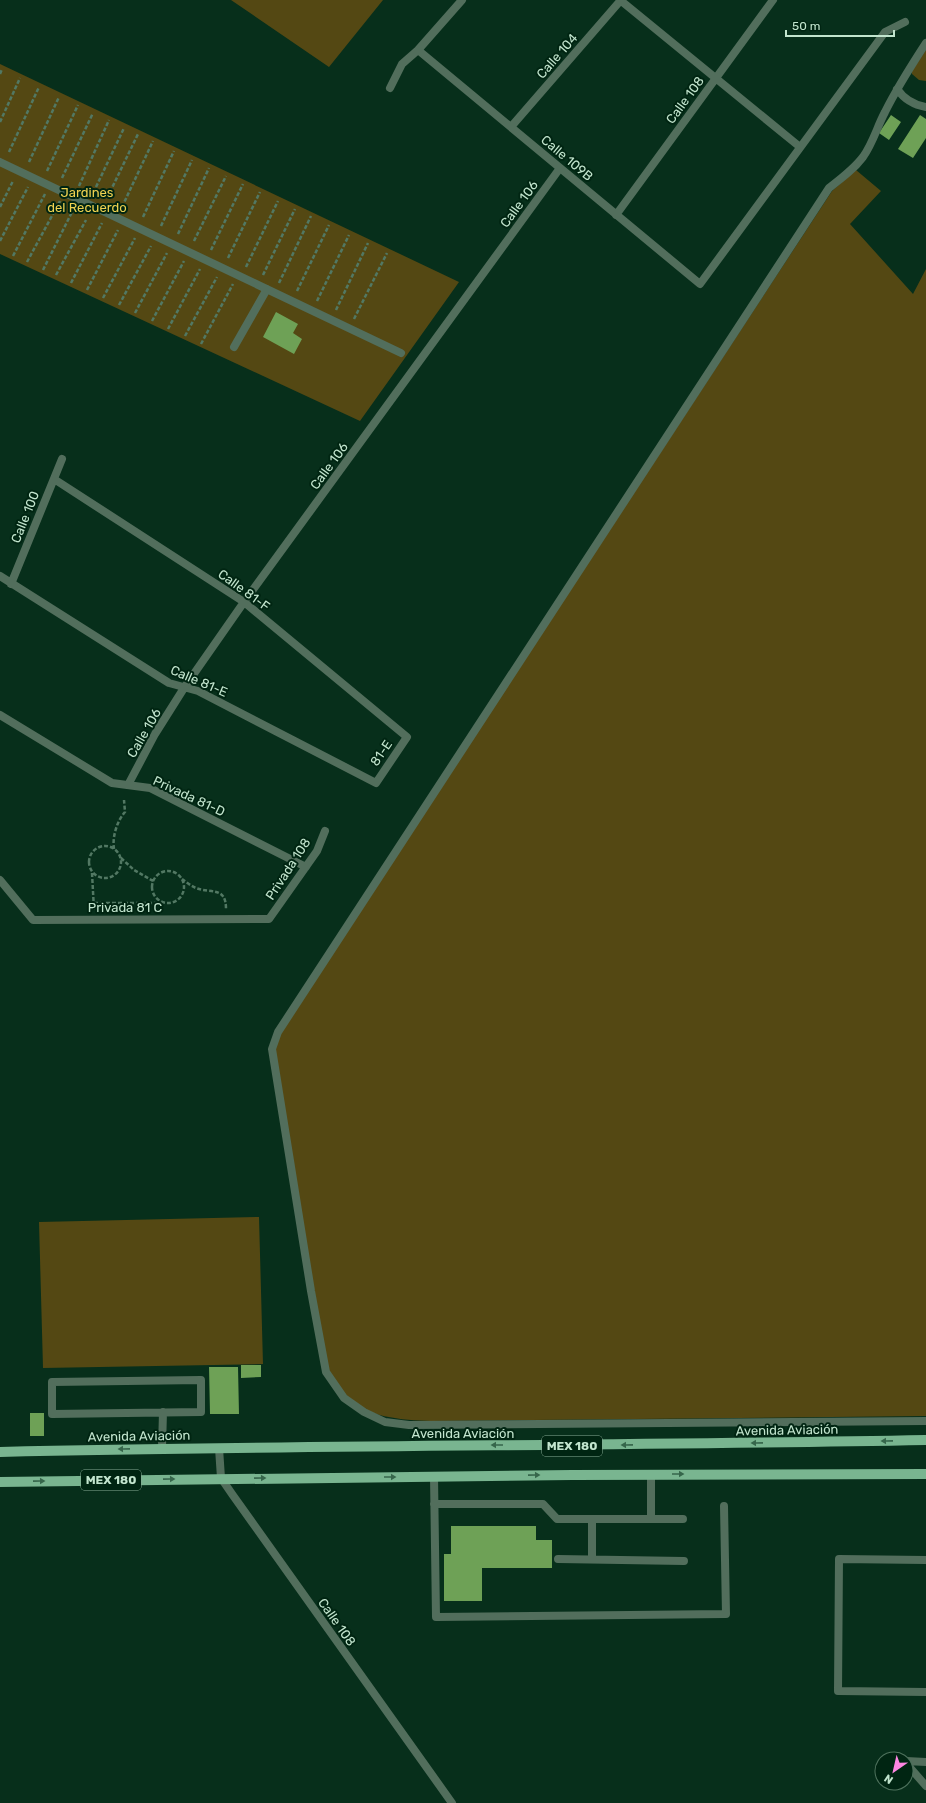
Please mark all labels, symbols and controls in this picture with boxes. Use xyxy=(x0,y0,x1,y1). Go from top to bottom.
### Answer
scale bar xyxy=(786,12,894,38)
text: 50 m xyxy=(792,19,820,33)
street label: Calle 104 xyxy=(533,31,581,81)
street label: Calle 108 xyxy=(663,73,707,127)
street label: Calle 109B xyxy=(538,132,596,184)
street label: Calle 106 xyxy=(497,178,541,230)
park label: Jardines del Recuerdo xyxy=(47,185,127,215)
street label: Calle 106 xyxy=(307,440,351,492)
street label: Calle 100 xyxy=(8,489,42,545)
street label: Calle 81-F xyxy=(215,566,273,614)
street label: Calle 81-E xyxy=(168,662,230,700)
street label: Calle 106 xyxy=(124,706,164,760)
street label: 81-E xyxy=(367,737,395,769)
street label: Privada 81-D xyxy=(151,773,227,819)
street label: Privada 108 xyxy=(262,835,314,903)
street label: Privada 81 C xyxy=(88,900,162,915)
street label: Avenida Aviación xyxy=(735,1422,839,1438)
street label: Avenida Aviación xyxy=(412,1426,514,1441)
street label: Avenida Aviación xyxy=(87,1428,191,1444)
road number: MEX 180 xyxy=(542,1436,602,1456)
one-way arrow xyxy=(881,1437,893,1444)
one-way arrow xyxy=(750,1440,763,1446)
one-way arrow xyxy=(490,1442,503,1448)
one-way arrow xyxy=(620,1442,633,1448)
one-way arrow xyxy=(117,1446,130,1452)
road number: MEX 180 xyxy=(81,1470,141,1490)
one-way arrow xyxy=(672,1471,685,1477)
one-way arrow xyxy=(528,1472,541,1478)
one-way arrow xyxy=(384,1474,397,1480)
one-way arrow xyxy=(254,1475,267,1481)
one-way arrow xyxy=(163,1476,176,1482)
one-way arrow xyxy=(33,1478,46,1484)
street label: Calle 108 xyxy=(315,1595,359,1649)
north arrow xyxy=(874,1751,914,1791)
text: N xyxy=(882,1771,896,1786)

